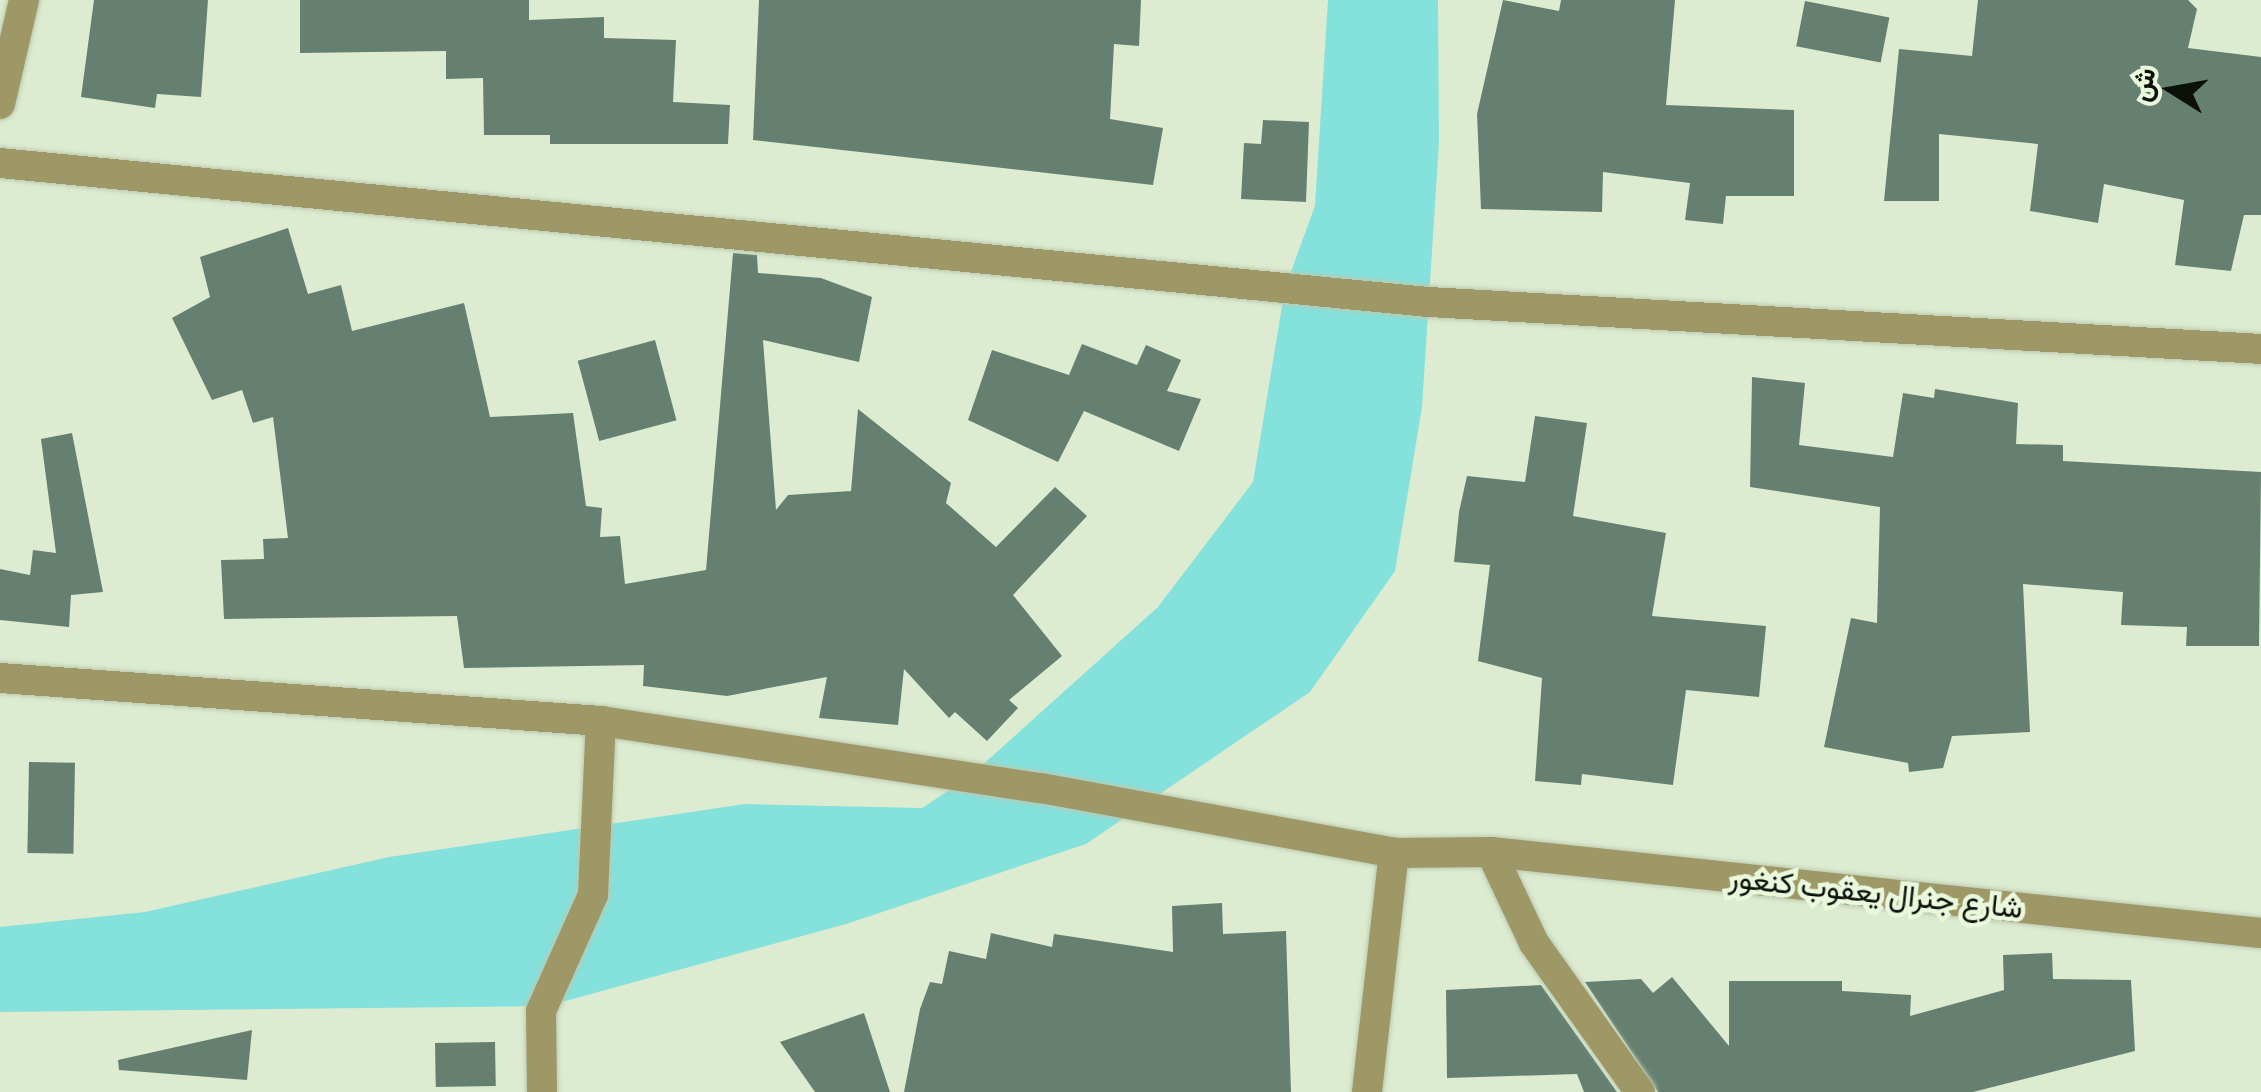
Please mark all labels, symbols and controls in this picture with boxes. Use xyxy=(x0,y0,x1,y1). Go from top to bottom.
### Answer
north arrow xyxy=(2121,40,2221,140)
text: ش xyxy=(2120,64,2163,104)
street label: شارع جنرال يعقوب كنغور xyxy=(1728,859,2024,925)

